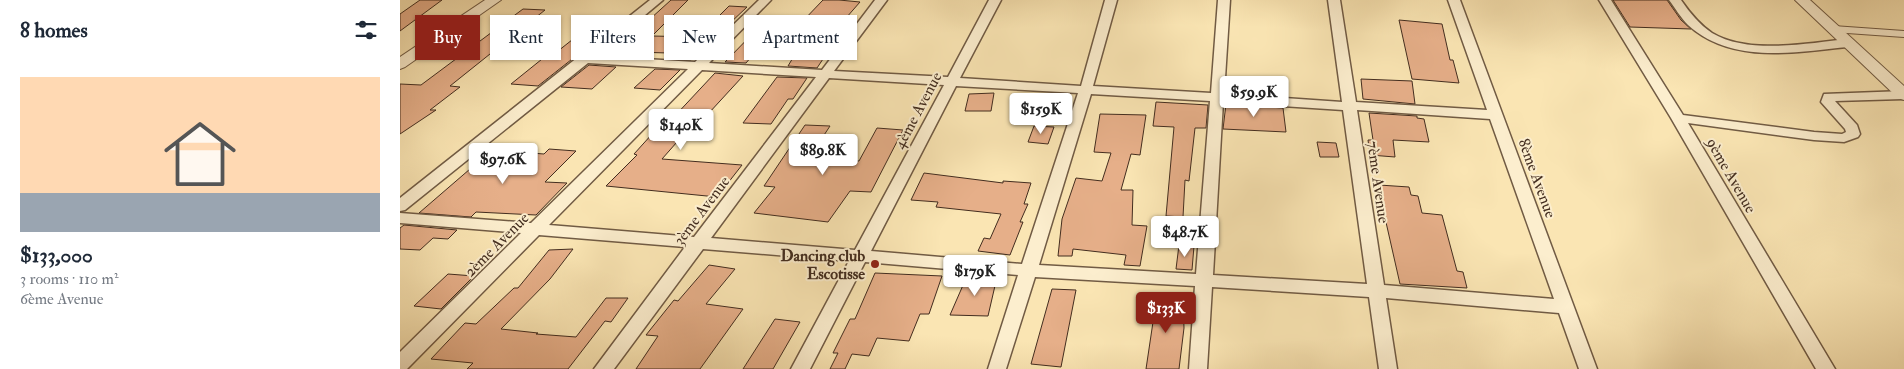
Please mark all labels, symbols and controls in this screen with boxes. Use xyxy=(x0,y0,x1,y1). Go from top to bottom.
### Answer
chip: Buy xyxy=(415,15,480,60)
chip: Rent xyxy=(490,15,561,60)
chip: Filters xyxy=(571,15,654,60)
chip: New xyxy=(664,15,734,60)
chip: Apartment xyxy=(744,15,857,60)
icon: filters xyxy=(352,16,380,44)
text: 8 homes xyxy=(20,17,88,44)
street label: 4ème Avenue xyxy=(889,68,947,152)
pin: $59.9K xyxy=(1213,76,1295,118)
text: $59.9K xyxy=(1231,82,1277,102)
pin: $159K xyxy=(1006,92,1076,135)
text: $159K xyxy=(1020,99,1062,119)
pin: $140K xyxy=(646,108,716,151)
icon: home xyxy=(155,109,245,199)
text: $140K xyxy=(660,115,702,135)
street label: 9ème Avenue xyxy=(1701,133,1761,217)
pin: $89.8K xyxy=(782,134,864,176)
street label: 8ème Avenue xyxy=(1513,136,1561,221)
text: $89.8K xyxy=(800,140,846,160)
street label: 7ème Avenue xyxy=(1362,140,1394,225)
pin: $97.6K xyxy=(462,142,544,185)
text: $97.6K xyxy=(480,149,526,169)
street label: 3ème Avenue xyxy=(669,172,735,249)
street label: 2ème Avenue xyxy=(460,208,534,281)
pin: $48.7K xyxy=(1144,216,1226,258)
text: $48.7K xyxy=(1162,222,1208,242)
text: $133,000 xyxy=(20,242,93,269)
place label: Dancing club Escotisse xyxy=(780,246,865,284)
pin: $179K xyxy=(940,254,1010,297)
marker: Dancing club Escotisse xyxy=(869,258,881,270)
text: $179K xyxy=(954,261,996,281)
text: 3 rooms · 110 m² xyxy=(20,269,118,289)
text: 6ème Avenue xyxy=(20,289,103,309)
pin: $133K xyxy=(1131,292,1201,334)
text: $133K xyxy=(1147,298,1185,318)

